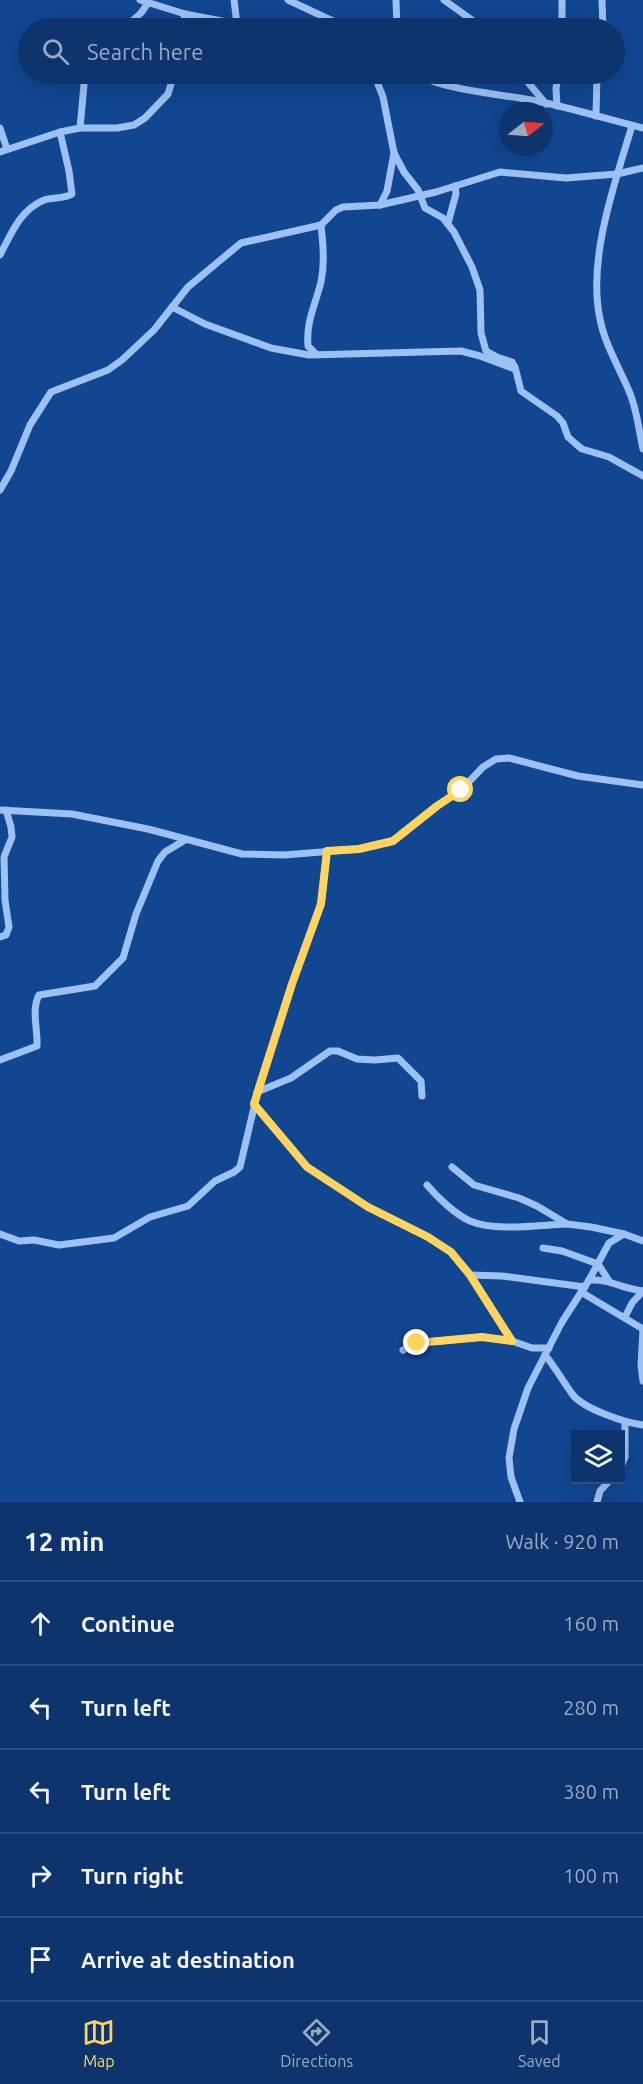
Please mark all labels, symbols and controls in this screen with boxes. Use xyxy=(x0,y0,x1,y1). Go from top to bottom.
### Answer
search box xyxy=(18,18,625,84)
icon: search xyxy=(39,35,72,68)
text: Search here xyxy=(87,39,203,64)
north arrow xyxy=(499,102,553,156)
route start xyxy=(447,776,473,802)
route end xyxy=(403,1329,429,1355)
map controls xyxy=(571,1430,625,1484)
button: layers xyxy=(571,1430,625,1484)
text: 12 min xyxy=(24,1527,104,1556)
text: Walk · 920 m xyxy=(506,1530,619,1553)
icon: ahead xyxy=(24,1607,57,1640)
text: Continue xyxy=(81,1611,175,1636)
text: 160 m xyxy=(563,1612,619,1635)
icon: left xyxy=(24,1691,57,1724)
text: Turn left xyxy=(81,1695,171,1720)
text: 280 m xyxy=(563,1696,619,1719)
icon: left xyxy=(24,1775,57,1808)
text: Turn left xyxy=(81,1779,171,1804)
text: 380 m xyxy=(563,1780,619,1803)
icon: right xyxy=(24,1859,57,1892)
text: Turn right xyxy=(81,1863,183,1888)
text: 100 m xyxy=(563,1864,619,1887)
icon: arrive xyxy=(24,1943,57,1976)
text: Arrive at destination xyxy=(81,1947,295,1972)
tab: Map xyxy=(82,2016,115,2070)
tab: Directions xyxy=(280,2016,353,2070)
tab: Saved xyxy=(518,2016,561,2070)

